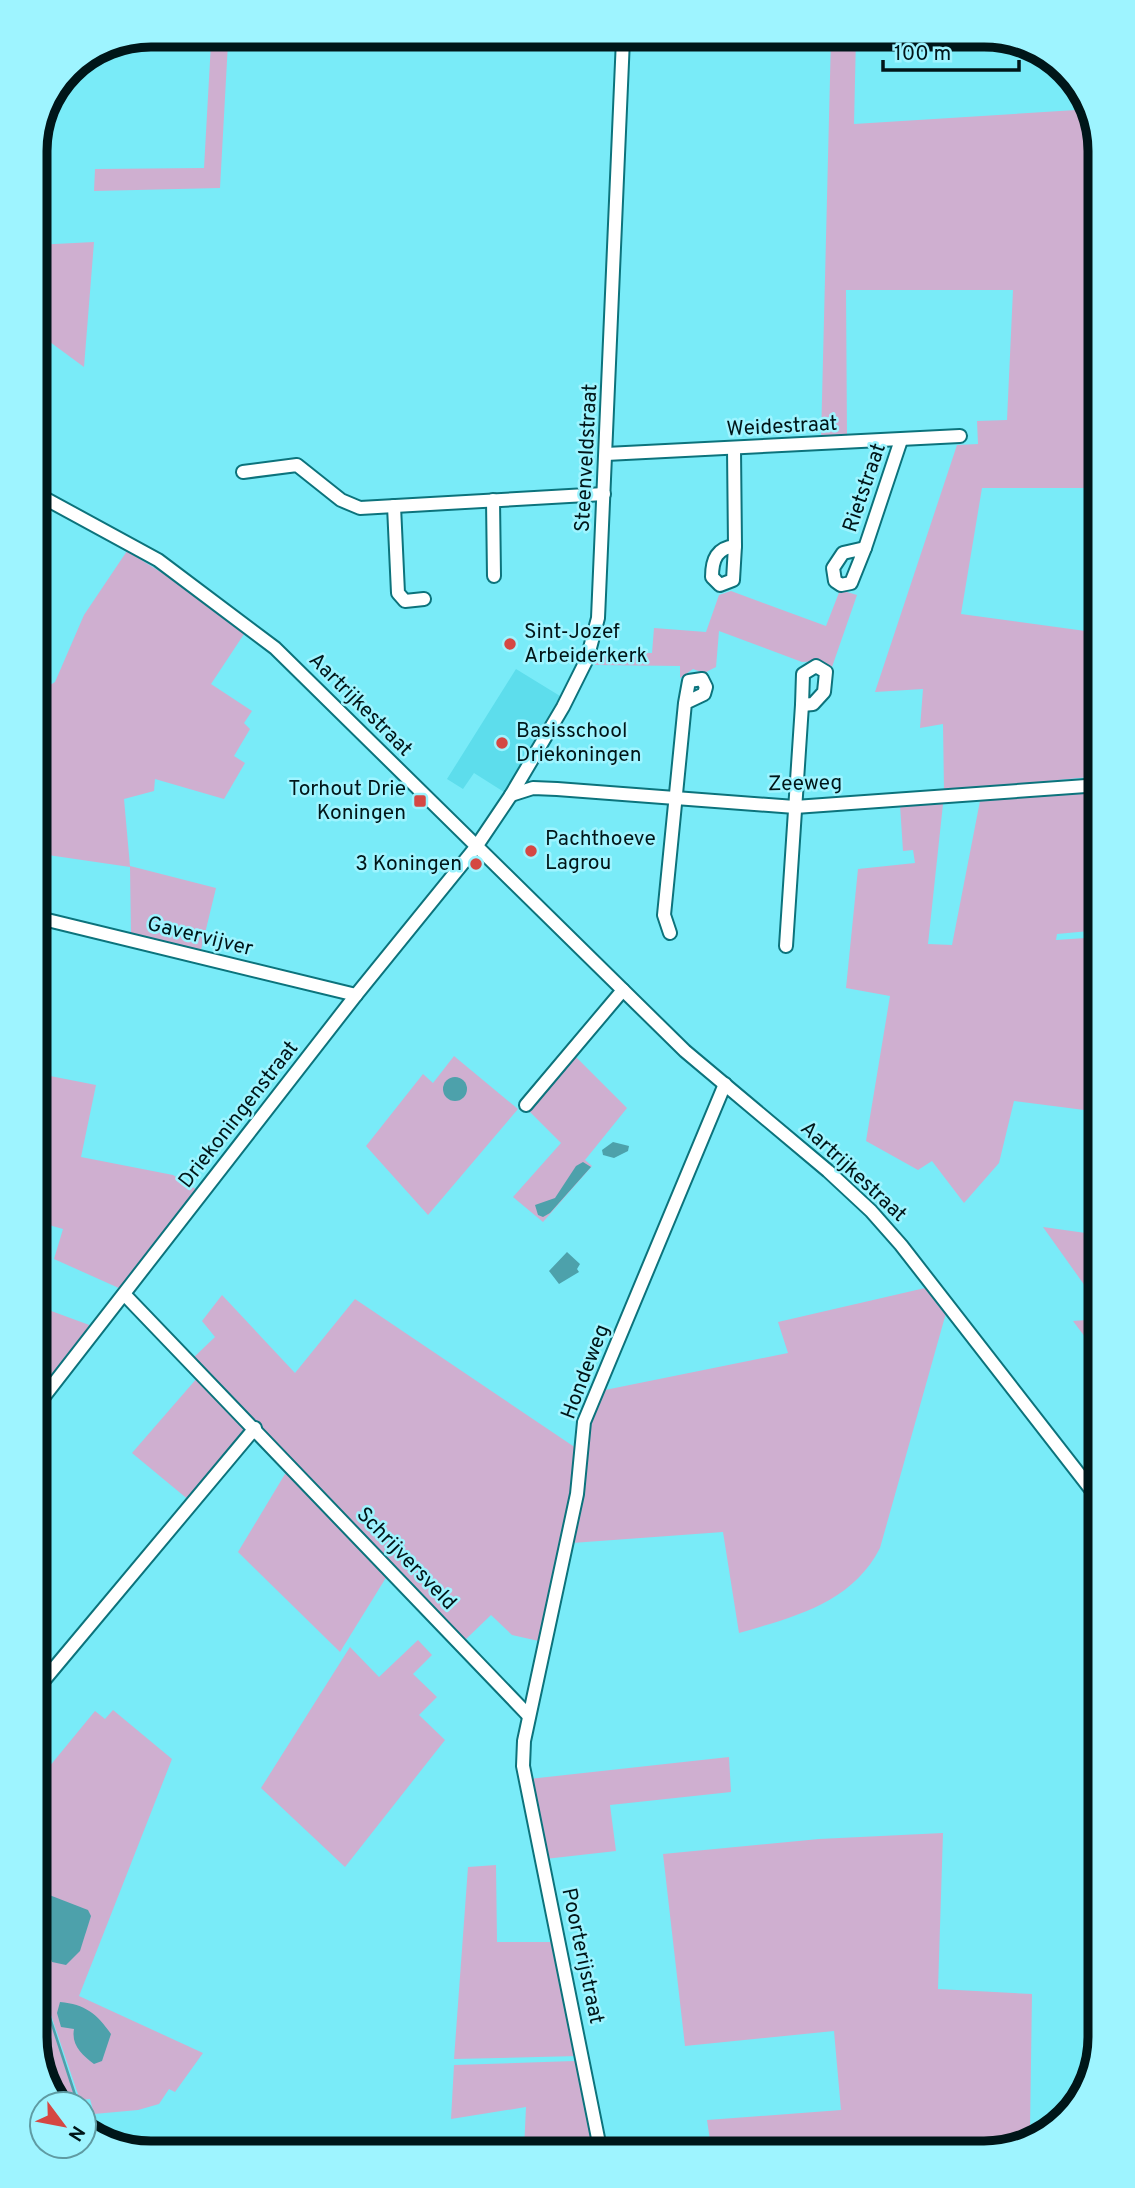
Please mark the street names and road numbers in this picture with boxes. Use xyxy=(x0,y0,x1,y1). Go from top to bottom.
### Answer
street label: Steenveldstraat xyxy=(570,383,604,533)
street label: Weidestraat xyxy=(726,411,838,443)
street label: Rietstraat xyxy=(837,440,893,536)
street label: Aartrijkestraat xyxy=(302,647,418,763)
street label: Zeeweg xyxy=(768,770,842,798)
street label: Gavervijver xyxy=(144,911,256,963)
street label: Driekoningenstraat xyxy=(173,1036,305,1194)
street label: Aartrijkestraat xyxy=(794,1116,912,1228)
street label: Hondeweg xyxy=(556,1321,616,1423)
street label: Schrijversveld xyxy=(350,1502,462,1616)
street label: Poorterijstraat xyxy=(554,1886,610,2026)

